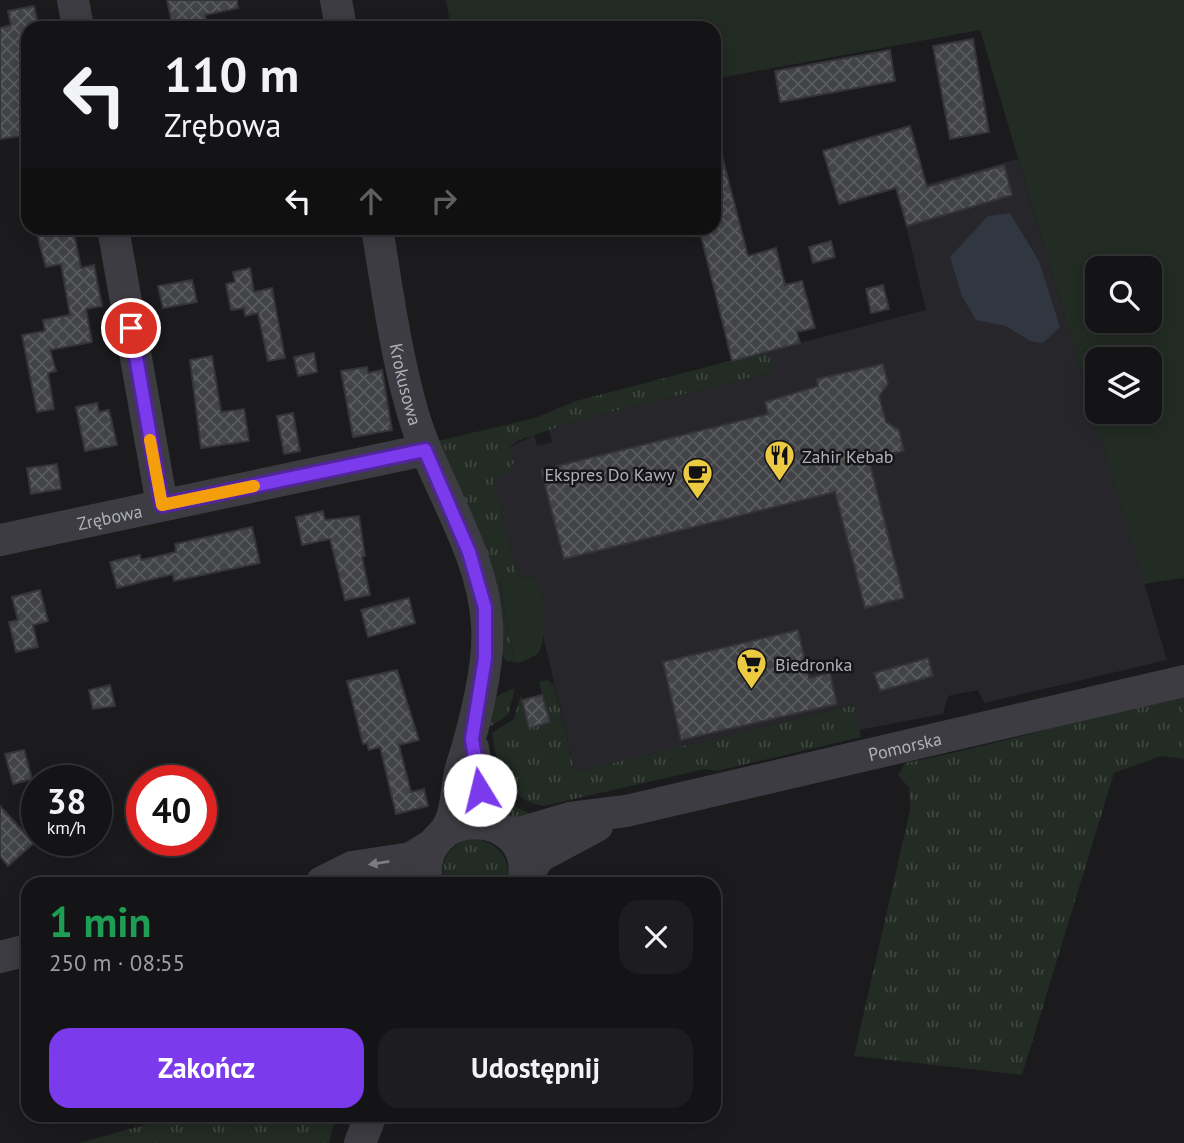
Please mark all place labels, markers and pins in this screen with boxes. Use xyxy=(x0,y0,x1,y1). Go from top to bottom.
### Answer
pin xyxy=(101,298,161,358)
restaurant icon: Zahir Kebab xyxy=(762,439,796,483)
place label: Zahir Kebab xyxy=(802,445,894,468)
cafe icon: Ekspres Do Kawy xyxy=(681,457,715,501)
place label: Ekspres Do Kawy xyxy=(544,463,676,486)
supermarket icon: Biedronka xyxy=(735,647,769,691)
place label: Biedronka xyxy=(775,653,852,676)

